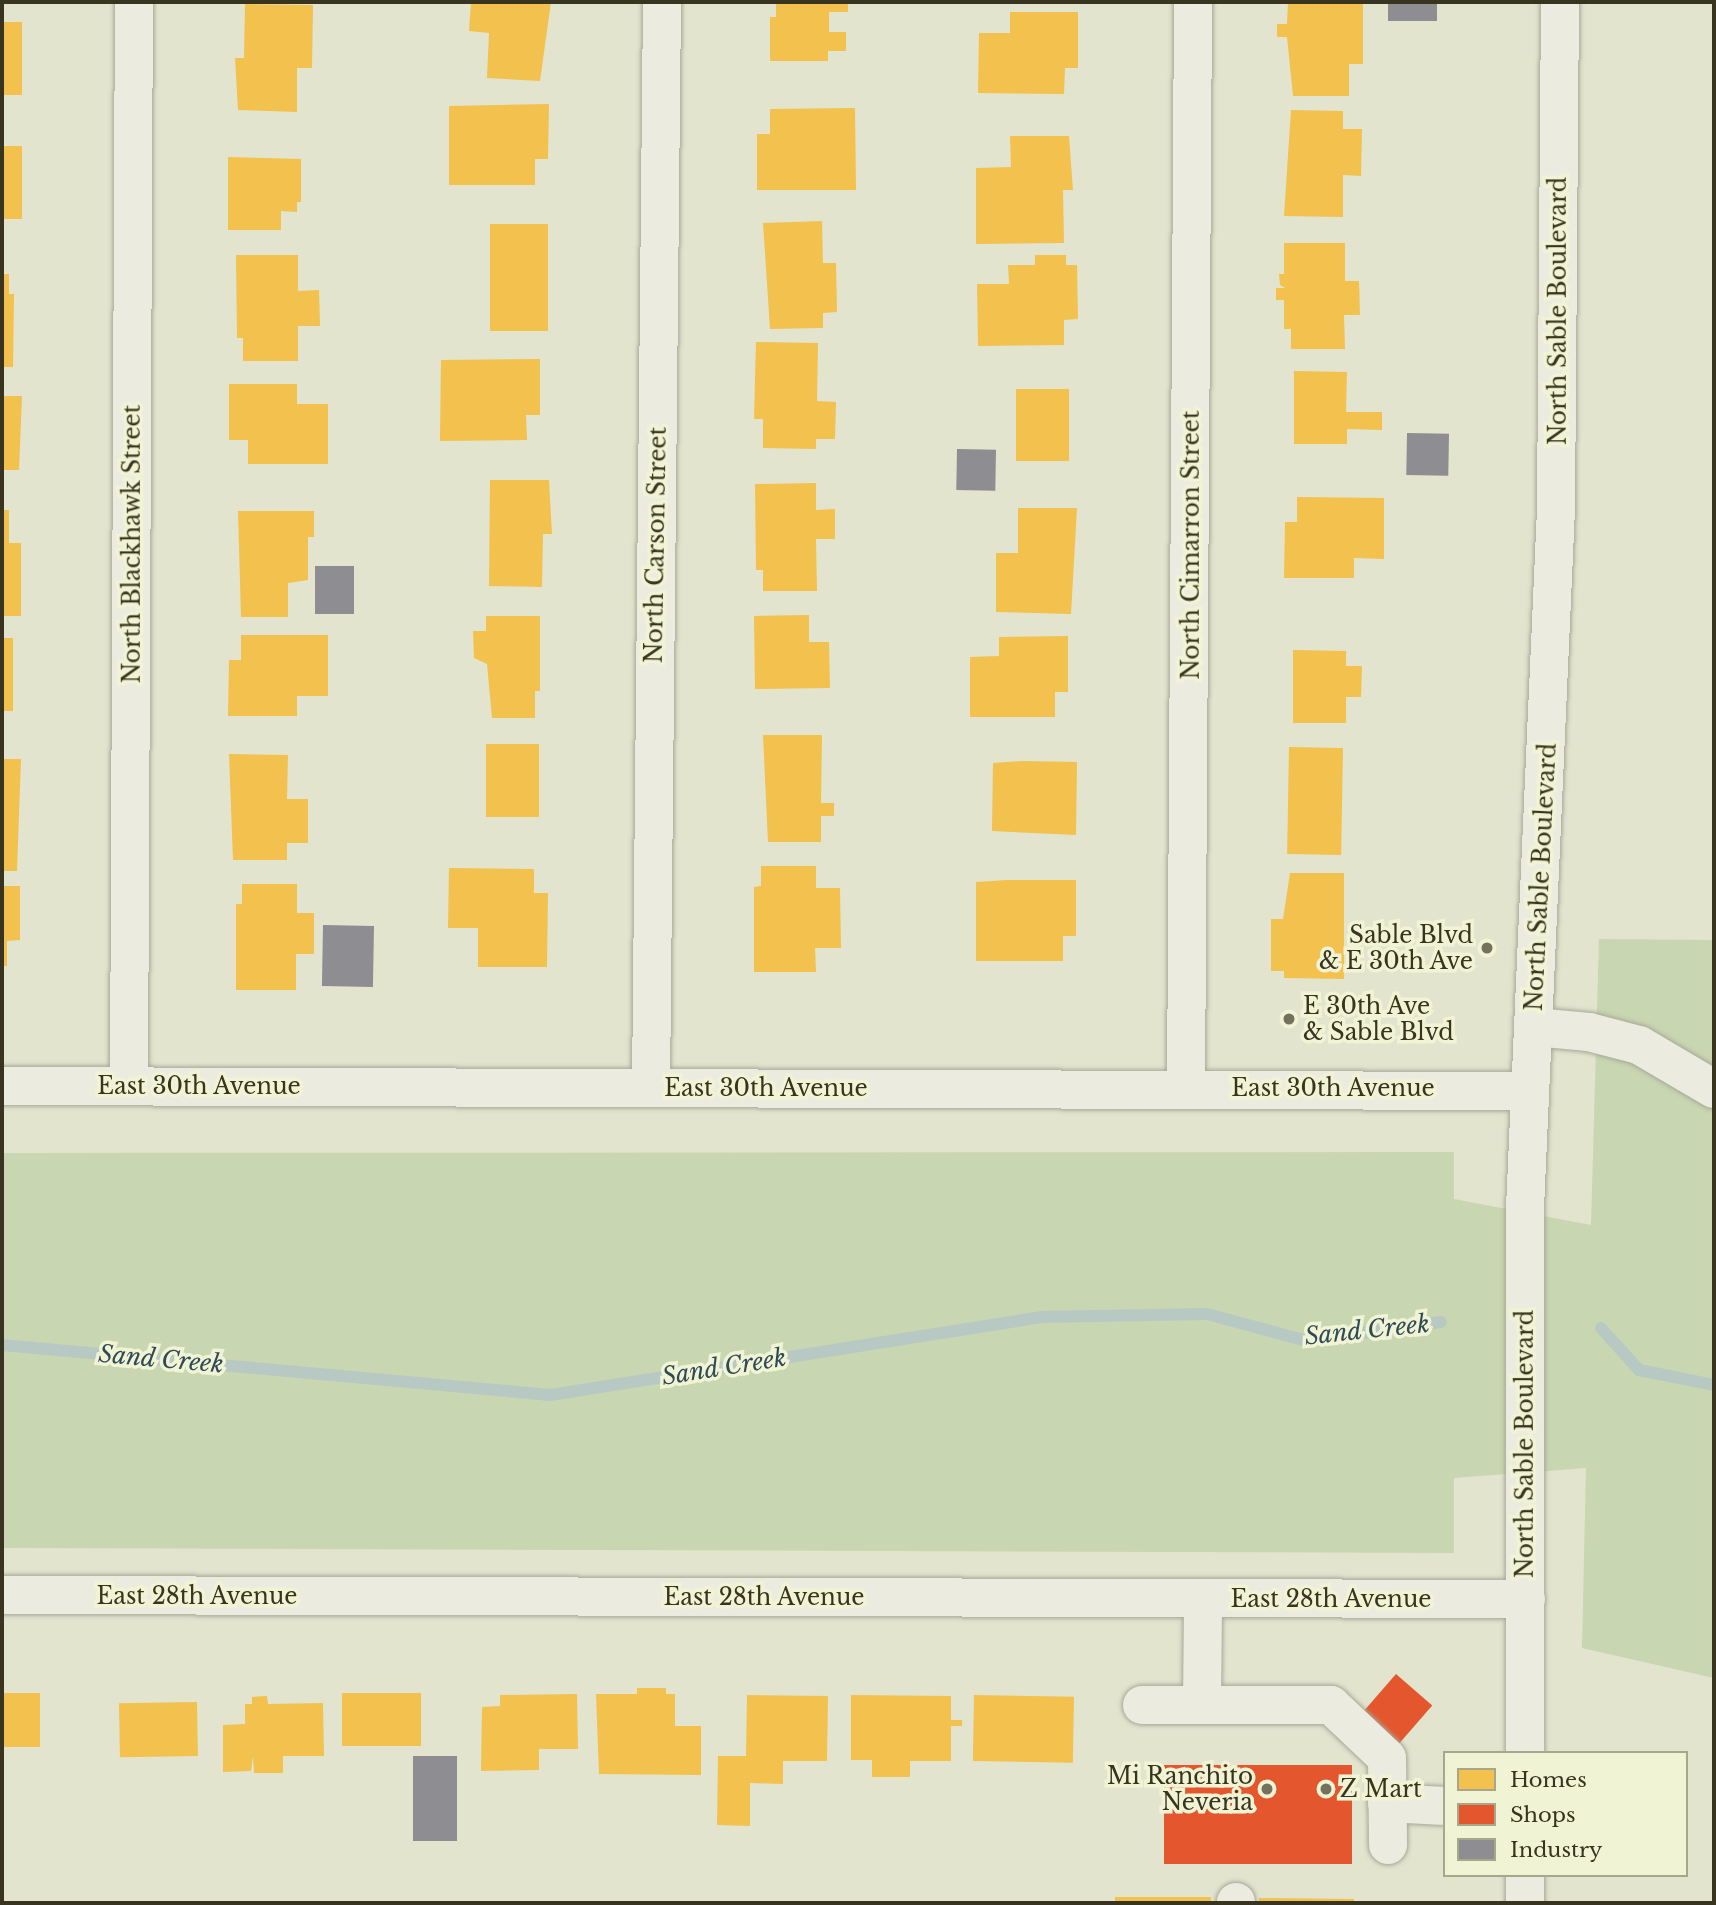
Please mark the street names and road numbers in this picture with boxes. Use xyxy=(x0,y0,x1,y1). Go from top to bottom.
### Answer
street label: North Sable Boulevard xyxy=(1544,177,1572,445)
street label: North Blackhawk Street xyxy=(118,404,146,684)
street label: North Cimarron Street xyxy=(1177,410,1205,680)
street label: North Carson Street xyxy=(640,427,672,663)
street label: North Sable Boulevard xyxy=(1520,742,1562,1012)
street label: East 30th Avenue xyxy=(97,1072,301,1100)
street label: East 30th Avenue xyxy=(664,1074,868,1102)
street label: East 30th Avenue xyxy=(1231,1074,1435,1102)
street label: North Sable Boulevard xyxy=(1511,1310,1539,1578)
street label: East 28th Avenue xyxy=(96,1582,298,1610)
street label: East 28th Avenue xyxy=(663,1583,865,1611)
street label: East 28th Avenue xyxy=(1230,1585,1432,1613)

